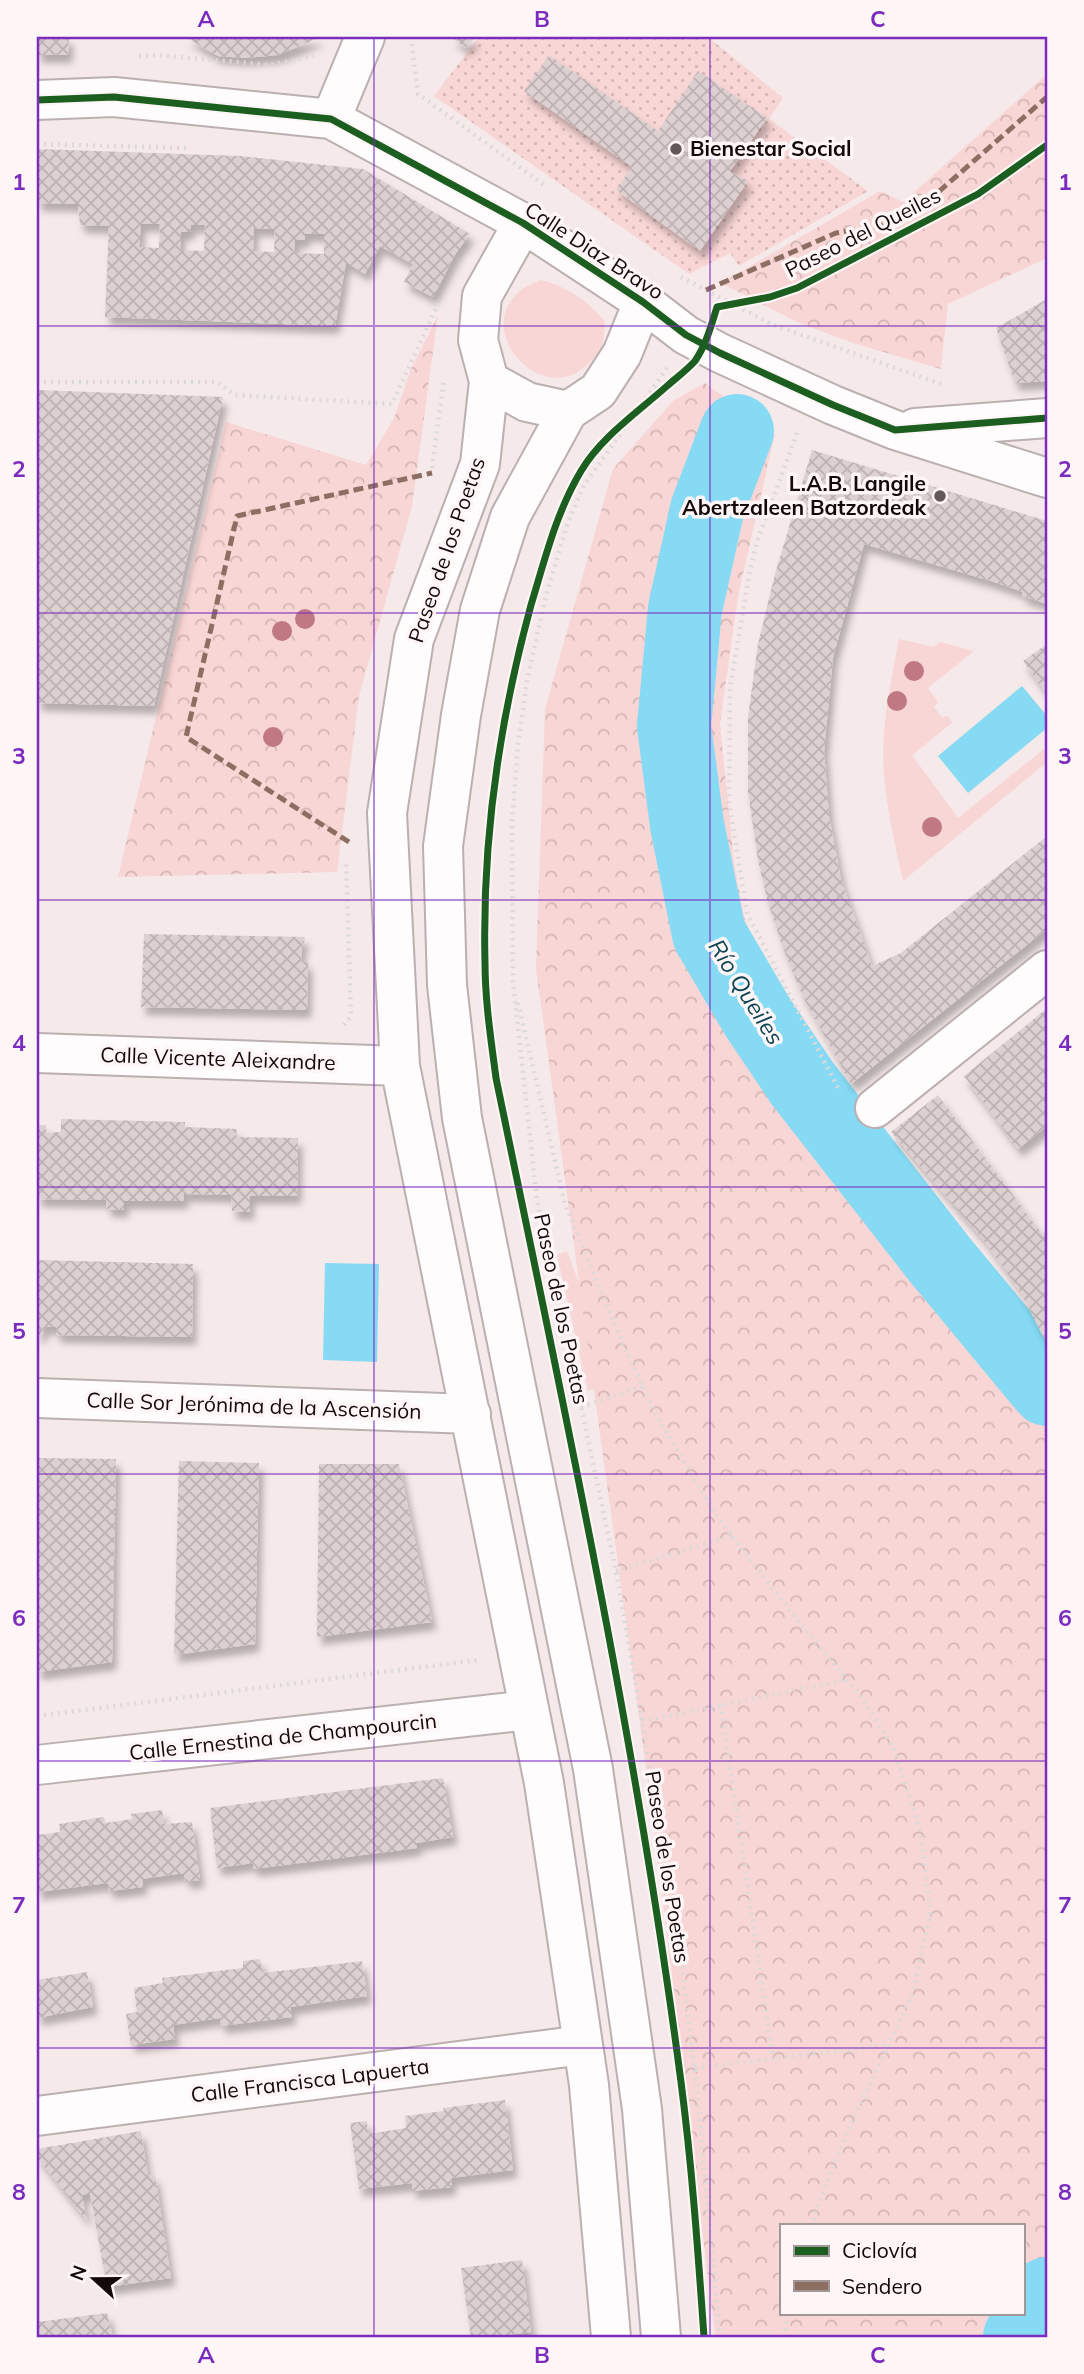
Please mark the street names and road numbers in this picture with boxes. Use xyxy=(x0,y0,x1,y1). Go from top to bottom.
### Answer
street label: Paseo del Queiles xyxy=(780,182,945,283)
street label: Calle Diaz Bravo xyxy=(520,196,669,305)
street label: Paseo de los Poetas xyxy=(402,454,490,646)
street label: Calle Vicente Aleixandre xyxy=(100,1041,336,1075)
street label: Paseo de los Poetas xyxy=(529,1211,595,1407)
street label: Calle Sor Jerónima de la Ascensión xyxy=(86,1386,422,1424)
street label: Calle Ernestina de Champourcin xyxy=(128,1707,438,1765)
street label: Paseo de los Poetas xyxy=(640,1769,696,1965)
street label: Calle Francisca Lapuerta xyxy=(189,2052,431,2108)

